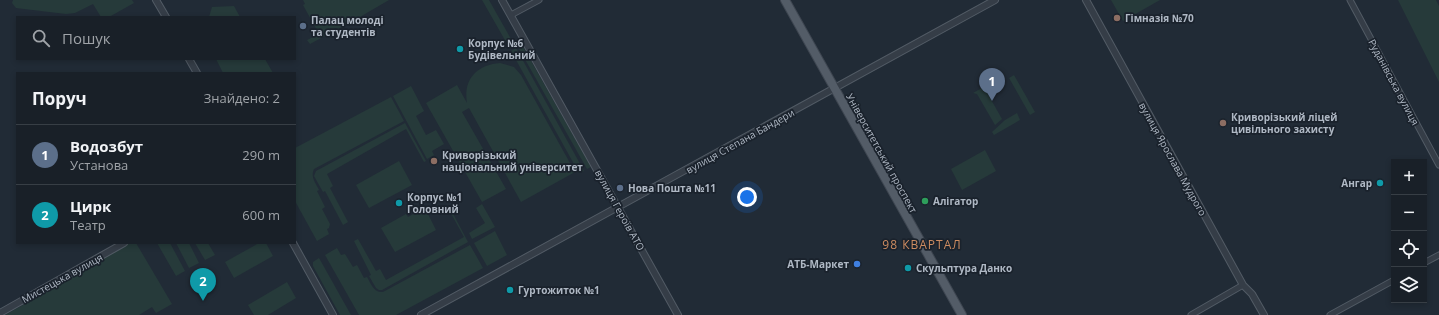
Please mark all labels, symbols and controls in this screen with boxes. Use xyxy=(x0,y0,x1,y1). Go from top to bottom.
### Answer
place label: Гімназія №70 xyxy=(1125,11,1194,25)
place label: Палац молоді та студентів xyxy=(311,13,383,39)
marker: Гімназія №70 xyxy=(1112,13,1122,23)
search box xyxy=(16,16,296,60)
marker: Палац молоді та студентів xyxy=(298,21,308,31)
icon: search xyxy=(30,27,52,49)
text: Пошук xyxy=(62,28,111,48)
place label: Корпус №6 Будівельний xyxy=(468,36,536,62)
street label: Руданівська вулиця xyxy=(1365,37,1423,127)
marker: Корпус №6 Будівельний xyxy=(455,44,465,54)
pin: 1 xyxy=(979,68,1005,101)
text: Поруч xyxy=(32,87,87,110)
text: Знайдено: 2 xyxy=(204,89,280,107)
street label: Університетський проспект xyxy=(843,91,921,216)
street label: вулиця Ярослава Мудрого xyxy=(1136,100,1210,218)
street label: вулиця Степана Бандери xyxy=(683,105,797,177)
place label: Криворізький ліцей цивільного захисту xyxy=(1231,110,1337,136)
marker: Криворізький ліцей цивільного захисту xyxy=(1218,118,1228,128)
text: Водозбут xyxy=(70,136,143,156)
text: 1 xyxy=(41,146,49,164)
text: 290 m xyxy=(242,146,280,164)
place label: Криворізький національний університет xyxy=(442,148,583,174)
text: Установа xyxy=(70,156,128,174)
marker: Криворізький національний університет xyxy=(429,156,439,166)
map controls xyxy=(1391,159,1427,303)
button: + xyxy=(1391,159,1427,195)
street label: вулиця Героїв АТО xyxy=(592,167,648,253)
place label: Ангар xyxy=(1341,176,1372,190)
marker: Ангар xyxy=(1375,178,1385,188)
place label: Нова Пошта №11 xyxy=(628,181,716,195)
marker: Нова Пошта №11 xyxy=(615,183,625,193)
your location xyxy=(737,187,757,207)
place label: Корпус №1 Головний xyxy=(407,190,462,216)
place label: Алігатор xyxy=(933,194,978,208)
button: − xyxy=(1391,195,1427,231)
text: Цирк xyxy=(70,196,111,216)
marker: Алігатор xyxy=(920,196,930,206)
marker: Корпус №1 Головний xyxy=(394,198,404,208)
text: 2 xyxy=(41,206,49,224)
text: 600 m xyxy=(242,206,280,224)
text: Театр xyxy=(70,216,106,234)
button: locate xyxy=(1391,231,1427,267)
district label: 98 КВАРТАЛ xyxy=(882,236,962,253)
street label: Мистецька вулиця xyxy=(19,250,105,306)
place label: АТБ-Маркет xyxy=(787,257,849,271)
marker: АТБ-Маркет xyxy=(852,259,862,269)
place label: Скульптура Данко xyxy=(916,261,1012,275)
marker: Скульптура Данко xyxy=(903,263,913,273)
button: layers xyxy=(1391,267,1427,303)
pin: 2 xyxy=(190,268,216,301)
place label: Гуртожиток №1 xyxy=(518,283,600,297)
marker: Гуртожиток №1 xyxy=(505,285,515,295)

